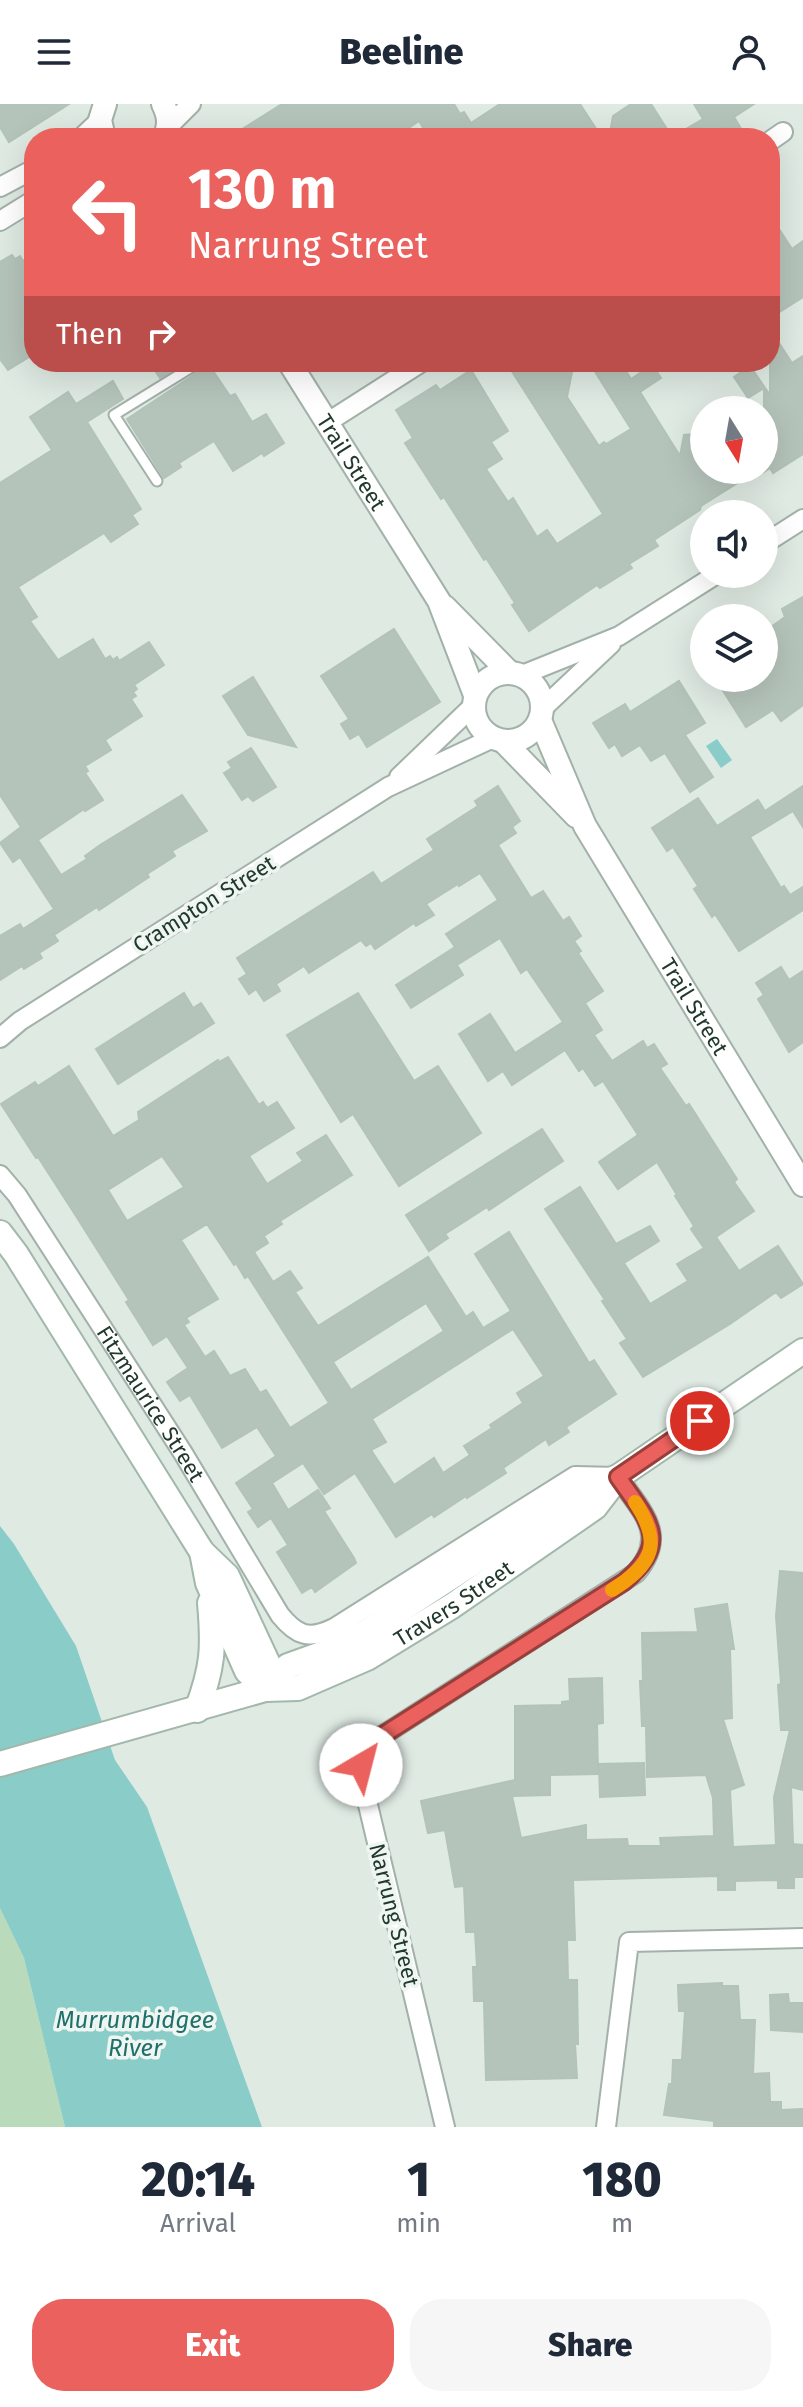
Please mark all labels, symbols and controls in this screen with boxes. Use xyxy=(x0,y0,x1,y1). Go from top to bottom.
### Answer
icon: menu xyxy=(32,30,76,74)
text: Beeline xyxy=(340,30,463,74)
icon: person xyxy=(727,30,771,74)
text: 130 m xyxy=(188,156,336,223)
icon: left xyxy=(56,160,160,264)
text: Narrung Street xyxy=(188,224,428,268)
icon: right xyxy=(139,312,183,356)
text: Then xyxy=(56,316,123,352)
north arrow xyxy=(690,396,778,484)
map controls xyxy=(690,396,778,692)
street label: Trail Street xyxy=(311,409,392,515)
button: sound xyxy=(690,500,778,588)
button: layers xyxy=(690,604,778,692)
street label: Crampton Street xyxy=(128,849,280,959)
street label: Trail Street xyxy=(655,953,734,1060)
street label: Fitzmaurice Street xyxy=(91,1320,210,1486)
pin xyxy=(666,1387,734,1455)
icon: arrive xyxy=(678,1399,722,1443)
street label: Travers Street xyxy=(389,1554,518,1652)
position arrow xyxy=(319,1723,403,1807)
street label: Narrung Street xyxy=(363,1841,425,1989)
water label: Murrumbidgee River xyxy=(56,2006,214,2062)
text: 20:14 xyxy=(141,2151,255,2209)
text: 1 xyxy=(407,2151,430,2209)
text: 180 xyxy=(582,2151,662,2209)
text: Arrival xyxy=(160,2208,236,2239)
text: min xyxy=(396,2208,441,2239)
text: m xyxy=(611,2208,633,2239)
button: Exit xyxy=(32,2299,394,2391)
button: Share xyxy=(410,2299,771,2391)

